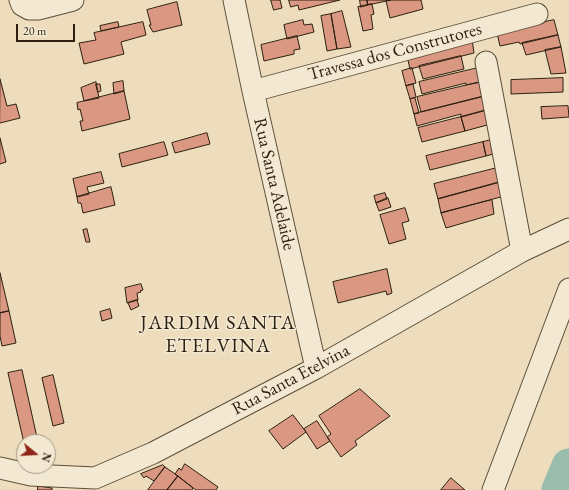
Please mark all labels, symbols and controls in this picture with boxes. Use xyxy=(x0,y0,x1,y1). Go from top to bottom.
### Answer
scale bar xyxy=(18,16,77,42)
street label: Travessa dos Construtores xyxy=(306,18,484,86)
text: 20 m xyxy=(23,23,46,39)
street label: Rua Santa Adelaide xyxy=(248,116,300,252)
district label: JARDIM SANTA ETELVINA xyxy=(140,312,296,359)
street label: Rua Santa Etelvina xyxy=(228,340,354,420)
north arrow xyxy=(16,434,56,474)
text: N xyxy=(38,451,54,464)

